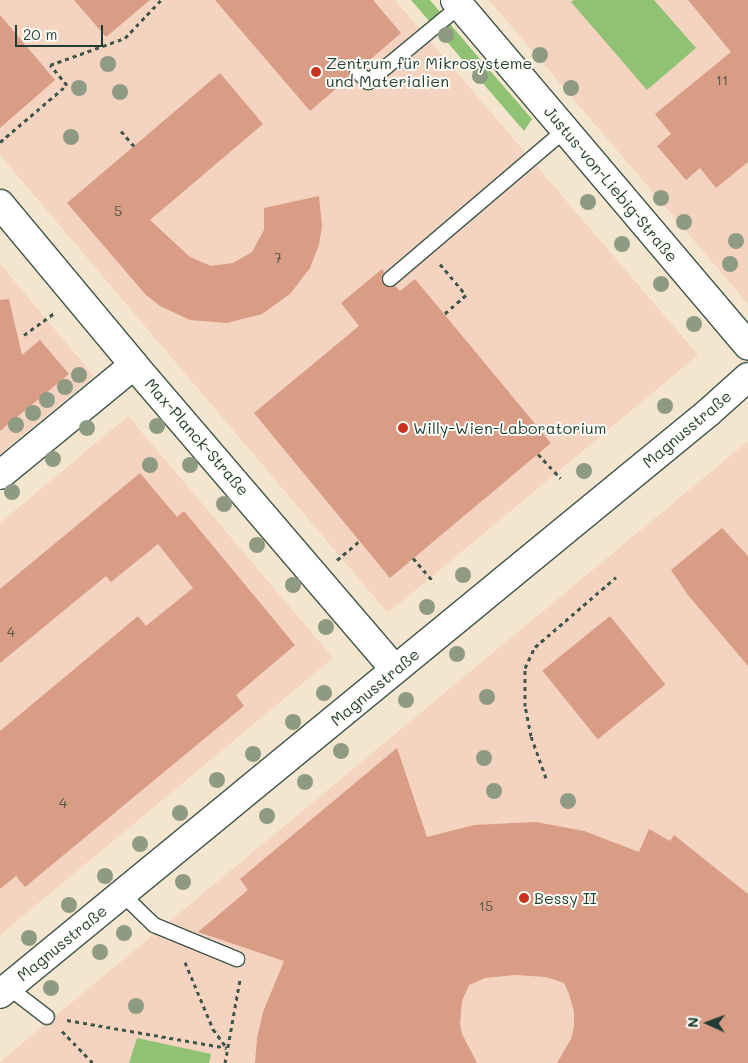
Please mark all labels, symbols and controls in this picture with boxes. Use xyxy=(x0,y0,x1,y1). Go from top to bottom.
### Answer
scale bar xyxy=(18,15,105,47)
text: 20 m xyxy=(23,24,57,44)
place label: Zentrum für Mikrosysteme und Materialien xyxy=(326,53,533,91)
marker: Zentrum für Mikrosysteme und Materialien xyxy=(310,66,322,78)
house number: 11 xyxy=(716,72,728,88)
street label: Justus-von-Liebig-Straße xyxy=(540,102,682,266)
house number: 5 xyxy=(114,203,122,219)
house number: 7 xyxy=(274,250,282,266)
street label: Max-Planck-Straße xyxy=(141,374,253,500)
street label: Magnusstraße xyxy=(639,386,735,472)
place label: Willy-Wien-Laboratorium xyxy=(413,418,607,438)
marker: Willy-Wien-Laboratorium xyxy=(397,422,409,434)
house number: 4 xyxy=(7,624,15,640)
street label: Magnusstraße xyxy=(327,644,423,730)
house number: 4 xyxy=(59,795,67,811)
place label: Bessy II xyxy=(534,888,597,908)
marker: Bessy II xyxy=(518,892,530,904)
house number: 15 xyxy=(479,898,493,914)
street label: Magnusstraße xyxy=(13,901,111,985)
north arrow xyxy=(683,998,733,1048)
text: N xyxy=(683,1017,702,1028)

